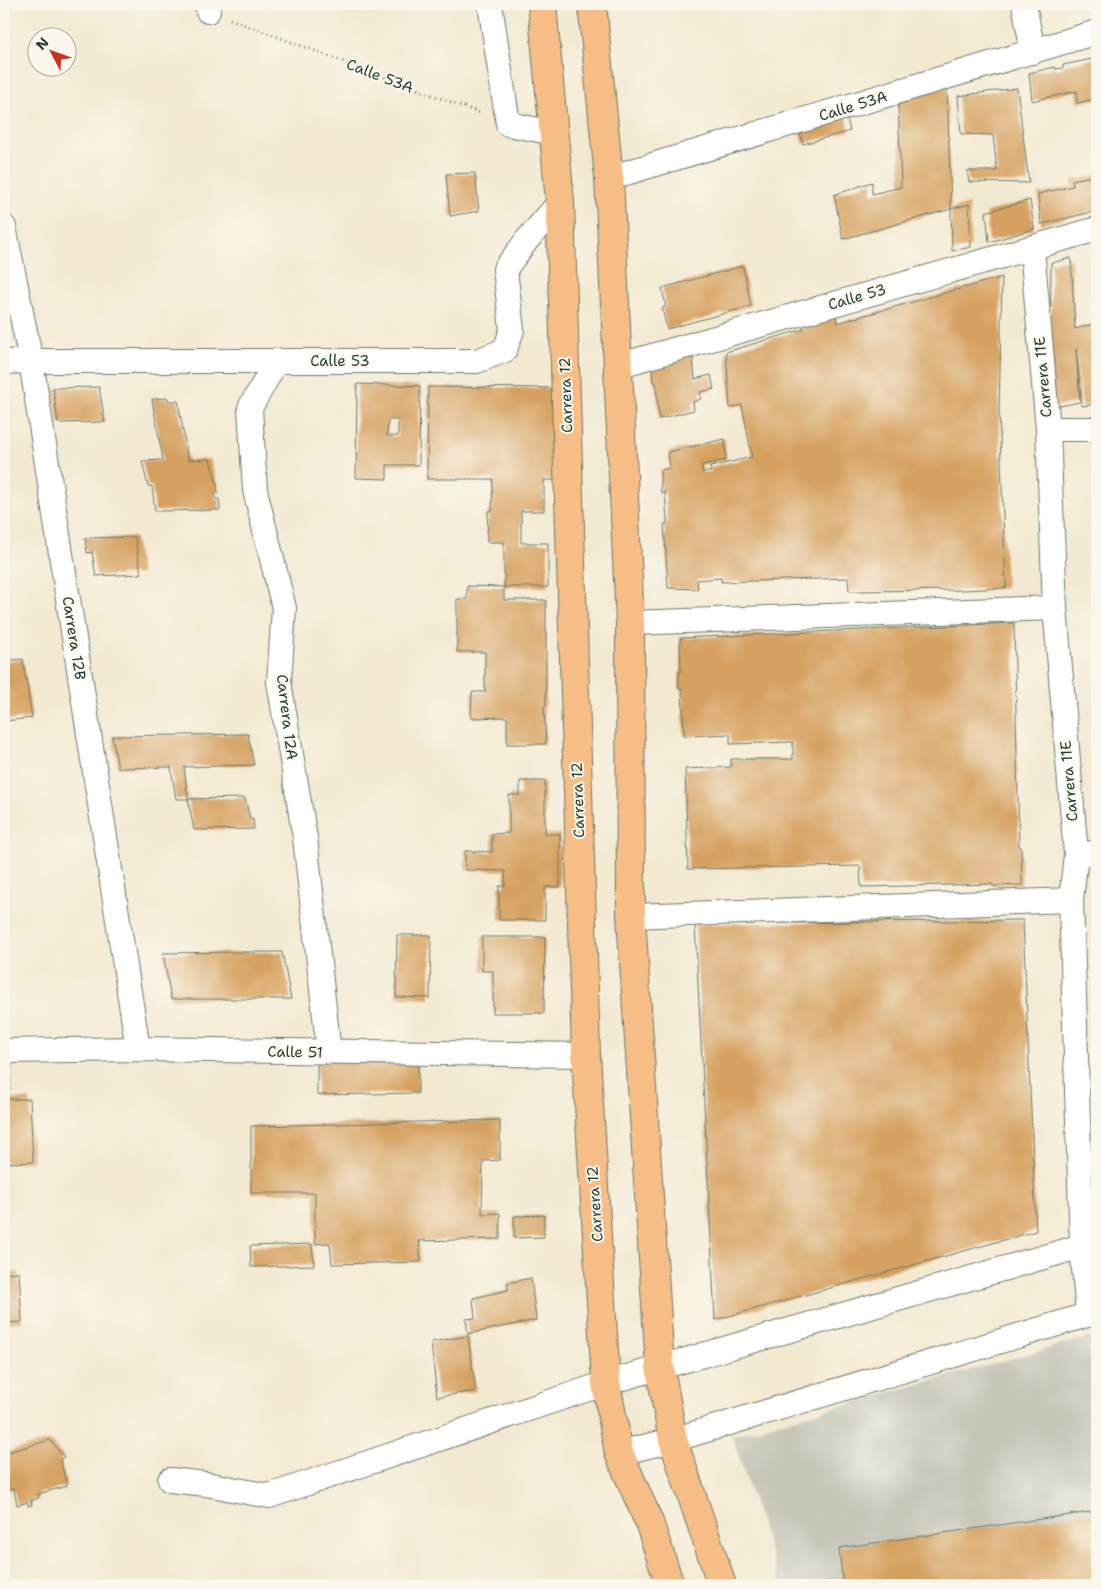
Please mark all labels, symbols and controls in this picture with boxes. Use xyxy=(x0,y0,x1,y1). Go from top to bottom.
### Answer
north arrow xyxy=(28,28,78,78)
text: N xyxy=(32,33,53,54)
street label: Calle 53A xyxy=(344,54,417,98)
street label: Calle 53A xyxy=(816,86,890,126)
street label: Calle 53 xyxy=(826,279,888,315)
street label: Carrera 11E xyxy=(1030,336,1056,418)
street label: Calle 53 xyxy=(310,351,370,371)
street label: Carrera 12 xyxy=(555,357,577,433)
street label: Carrera 12B xyxy=(58,595,90,681)
street label: Carrera 12A xyxy=(272,673,302,761)
street label: Carrera 11E xyxy=(1056,740,1082,822)
street label: Carrera 12 xyxy=(567,762,589,838)
street label: Calle 51 xyxy=(267,1042,323,1062)
street label: Carrera 12 xyxy=(582,1166,608,1242)

